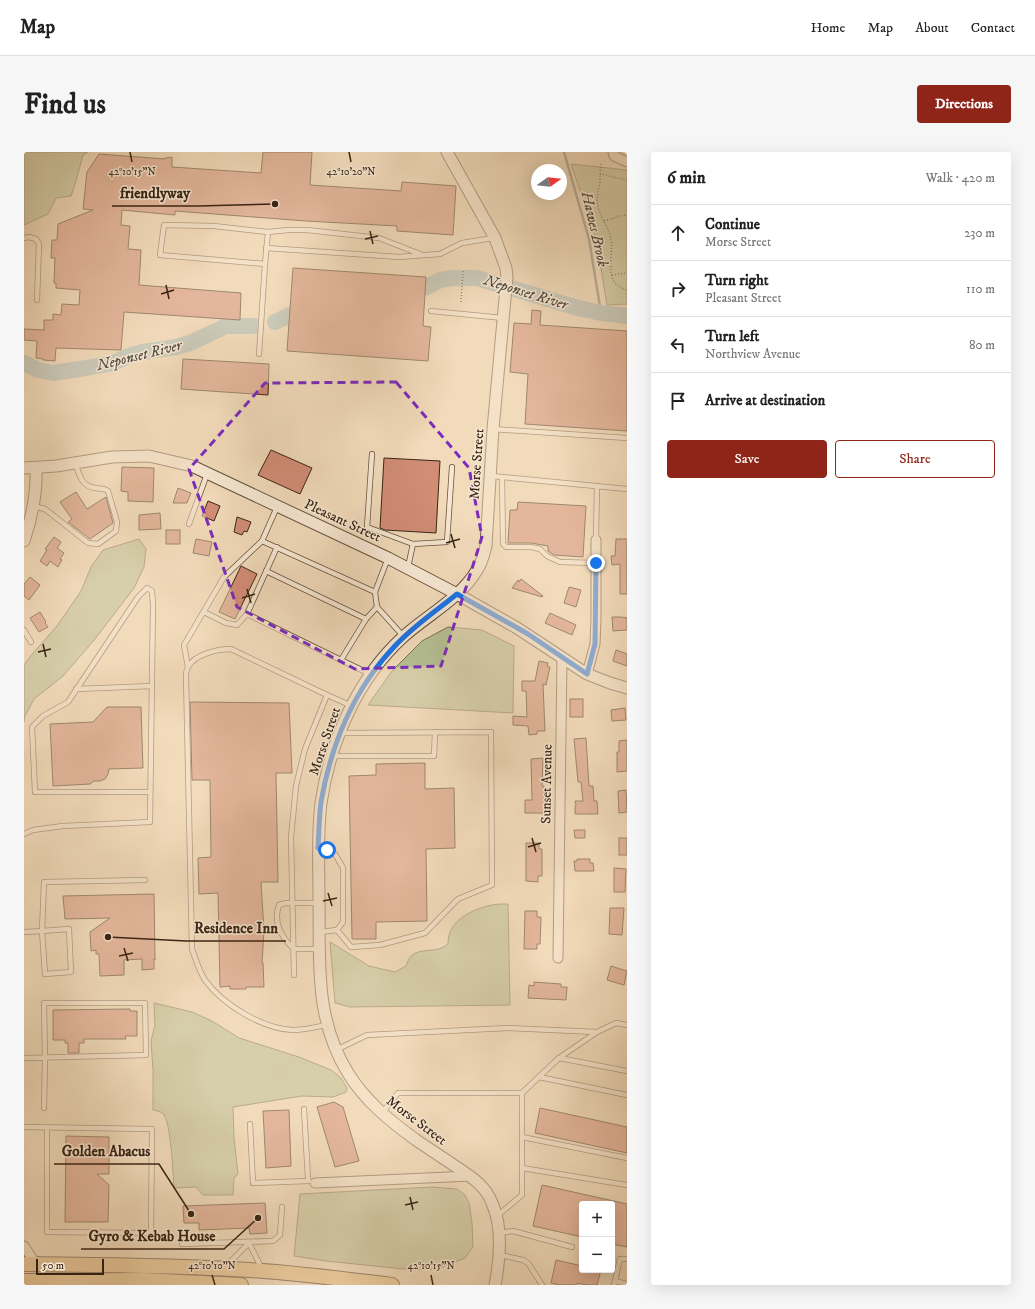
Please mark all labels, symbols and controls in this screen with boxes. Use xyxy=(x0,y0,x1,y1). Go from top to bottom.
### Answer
text: Map xyxy=(20,16,55,39)
text: Home xyxy=(811,19,845,37)
text: Map xyxy=(867,19,893,37)
text: About xyxy=(915,19,949,37)
text: Contact xyxy=(971,19,1015,37)
button: Directions xyxy=(917,85,1011,123)
text: Find us xyxy=(24,87,106,122)
north arrow xyxy=(531,164,567,200)
text: 42°10'15"N xyxy=(108,166,156,178)
text: 42°10'20"N xyxy=(327,166,375,178)
text: 6 min xyxy=(667,167,706,189)
text: Walk · 420 m xyxy=(926,170,995,186)
callout: friendlyway xyxy=(112,179,198,206)
text: friendlyway xyxy=(119,184,191,203)
water label: Hawes Brook xyxy=(576,189,613,269)
text: Continue xyxy=(705,215,760,234)
icon: ahead xyxy=(667,222,689,244)
text: 230 m xyxy=(964,225,995,241)
text: Morse Street xyxy=(705,234,771,250)
water label: Neponset River xyxy=(481,270,572,315)
text: Turn right xyxy=(705,271,768,290)
icon: right xyxy=(667,278,689,300)
text: 110 m xyxy=(966,281,995,297)
text: Pleasant Street xyxy=(705,290,782,306)
text: Turn left xyxy=(705,327,759,346)
icon: left xyxy=(667,334,689,356)
water label: Neponset River xyxy=(94,335,185,375)
text: 80 m xyxy=(969,337,995,353)
text: Northview Avenue xyxy=(705,346,800,362)
icon: arrive xyxy=(667,390,689,412)
text: Arrive at destination xyxy=(705,391,825,410)
street label: Morse Street xyxy=(466,427,488,500)
button: Save xyxy=(667,440,827,478)
button: Share xyxy=(835,440,995,478)
street label: Pleasant Street xyxy=(301,495,384,547)
route end xyxy=(587,554,605,572)
street label: Morse Street xyxy=(305,704,345,778)
street label: Sunset Avenue xyxy=(537,744,557,824)
route start xyxy=(318,841,336,859)
callout: Residence Inn xyxy=(186,914,286,941)
text: Residence Inn xyxy=(194,919,278,938)
street label: Morse Street xyxy=(383,1092,451,1150)
callout: Golden Abacus xyxy=(54,1137,159,1164)
text: Golden Abacus xyxy=(62,1142,150,1161)
map controls xyxy=(579,1201,615,1273)
button: + xyxy=(579,1201,615,1237)
callout: Gyro & Kebab House xyxy=(81,1222,224,1249)
text: Gyro & Kebab House xyxy=(89,1227,216,1246)
button: − xyxy=(579,1237,615,1273)
scale bar xyxy=(36,1257,104,1276)
text: 50 m xyxy=(42,1259,64,1273)
text: 42°10'10"N xyxy=(188,1260,236,1272)
text: 42°10'15"N xyxy=(407,1260,455,1272)

